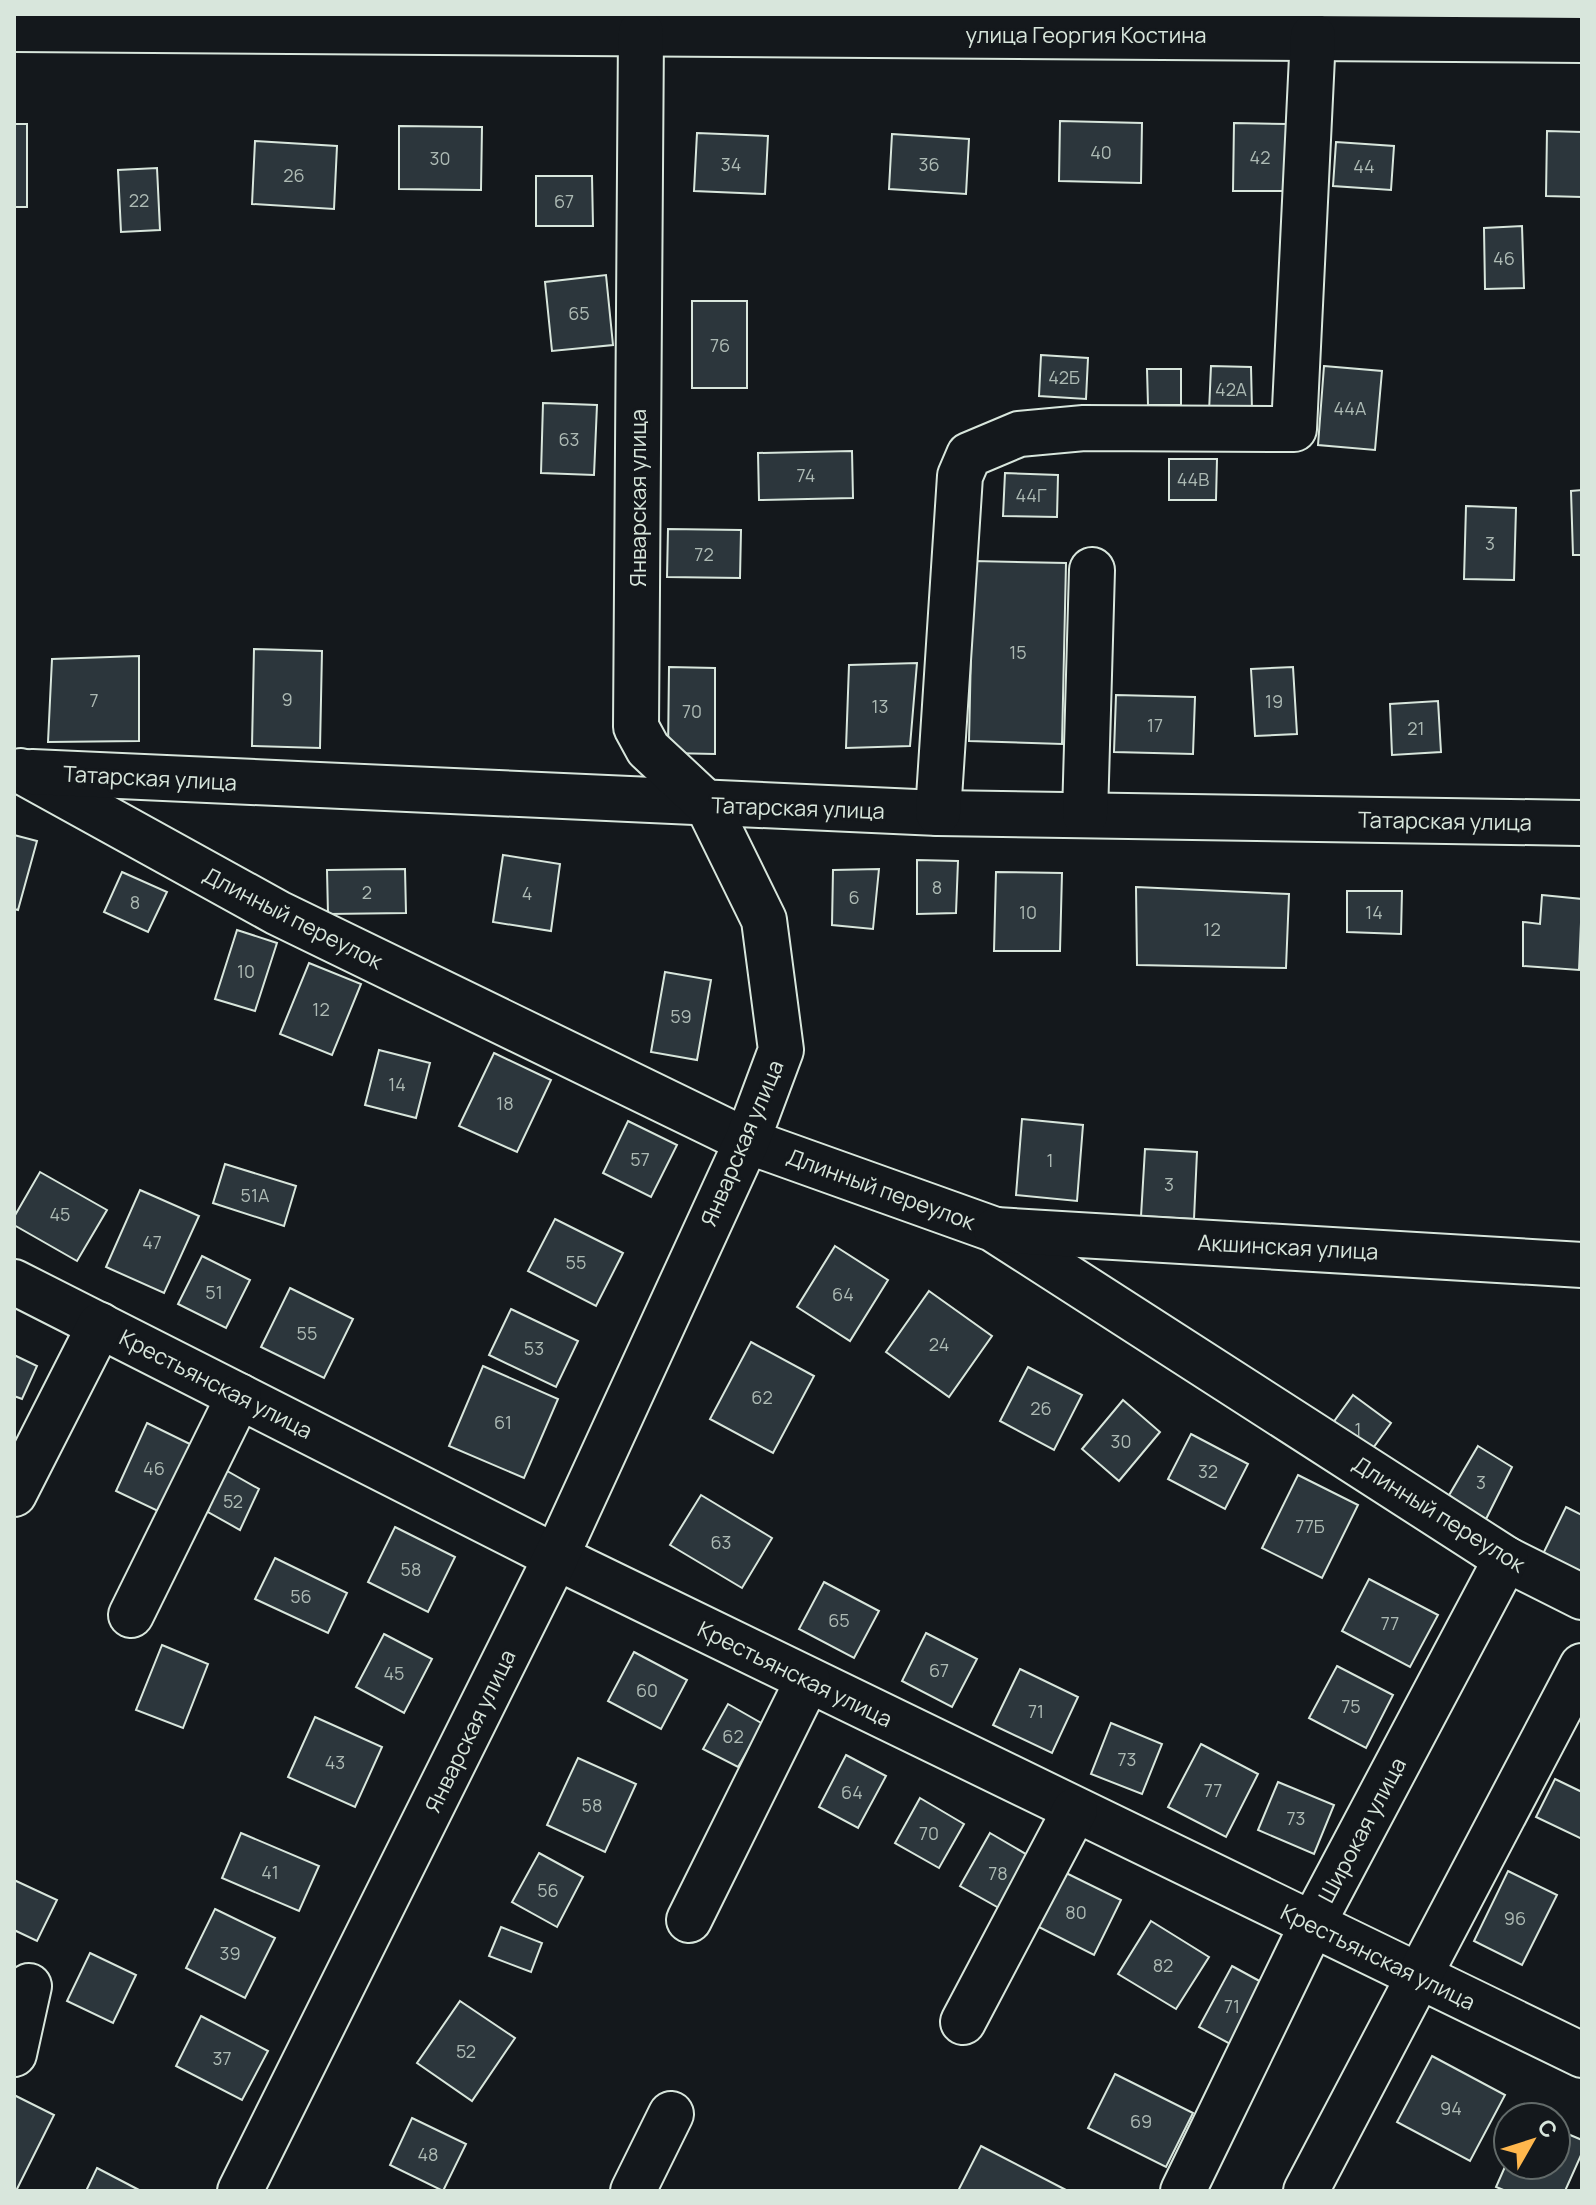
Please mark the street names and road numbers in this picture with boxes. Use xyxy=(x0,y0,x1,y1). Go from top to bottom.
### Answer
street label: улица Георгия Костина xyxy=(966,20,1206,50)
street label: Январская улица xyxy=(623,409,653,587)
street label: Татарская улица xyxy=(62,758,238,798)
street label: Татарская улица xyxy=(711,790,885,826)
street label: Татарская улица xyxy=(1358,804,1532,838)
street label: Длинный переулок xyxy=(198,860,389,977)
street label: Январская улица xyxy=(693,1055,791,1231)
street label: Длинный переулок xyxy=(783,1141,980,1237)
street label: Акшинская улица xyxy=(1197,1227,1379,1267)
street label: Крестьянская улица xyxy=(114,1322,318,1446)
street label: Длинный переулок xyxy=(1347,1449,1532,1580)
street label: Крестьянская улица xyxy=(693,1614,897,1734)
street label: Январская улица xyxy=(418,1644,522,1818)
street label: Широкая улица xyxy=(1311,1752,1413,1908)
street label: Крестьянская улица xyxy=(1276,1897,1480,2017)

